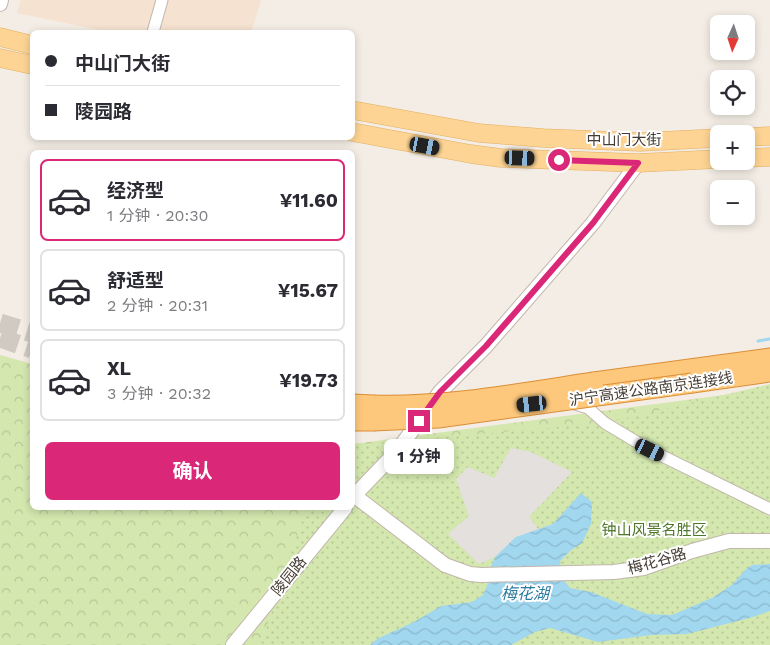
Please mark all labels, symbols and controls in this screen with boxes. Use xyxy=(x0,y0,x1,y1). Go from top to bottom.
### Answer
north arrow xyxy=(710,15,755,60)
map controls xyxy=(710,15,755,225)
text: 中山门大街 xyxy=(75,52,170,75)
button: locate xyxy=(710,70,755,115)
text: 陵园路 xyxy=(75,100,132,123)
button: + xyxy=(710,125,755,170)
street label: 中山门大街 xyxy=(586,131,662,149)
car xyxy=(408,136,441,156)
route start xyxy=(548,149,570,171)
car xyxy=(504,150,535,166)
icon: car xyxy=(47,178,92,223)
text: 经济型 xyxy=(107,179,164,202)
button: − xyxy=(710,180,755,225)
text: ¥11.60 xyxy=(280,189,338,212)
text: 1 分钟 · 20:30 xyxy=(107,206,209,225)
icon: car xyxy=(47,268,92,313)
text: 舒适型 xyxy=(107,269,164,292)
text: ¥15.67 xyxy=(278,279,338,302)
text: 2 分钟 · 20:31 xyxy=(107,296,208,315)
text: XL xyxy=(107,357,131,380)
icon: car xyxy=(47,358,92,403)
text: ¥19.73 xyxy=(279,369,338,392)
street label: 沪宁高速公路南京连接线 xyxy=(568,369,734,409)
text: 3 分钟 · 20:32 xyxy=(107,384,211,403)
car xyxy=(516,395,547,413)
route end xyxy=(408,410,430,432)
car xyxy=(633,437,666,463)
callout: 1 分钟 xyxy=(384,438,454,474)
button: 确认 xyxy=(45,442,340,500)
text: 1 分钟 xyxy=(397,447,441,466)
park label: 钟山风景名胜区 xyxy=(601,521,707,539)
street label: 梅花谷路 xyxy=(626,544,688,578)
street label: 陵园路 xyxy=(268,553,310,599)
water label: 梅花湖 xyxy=(501,584,552,603)

